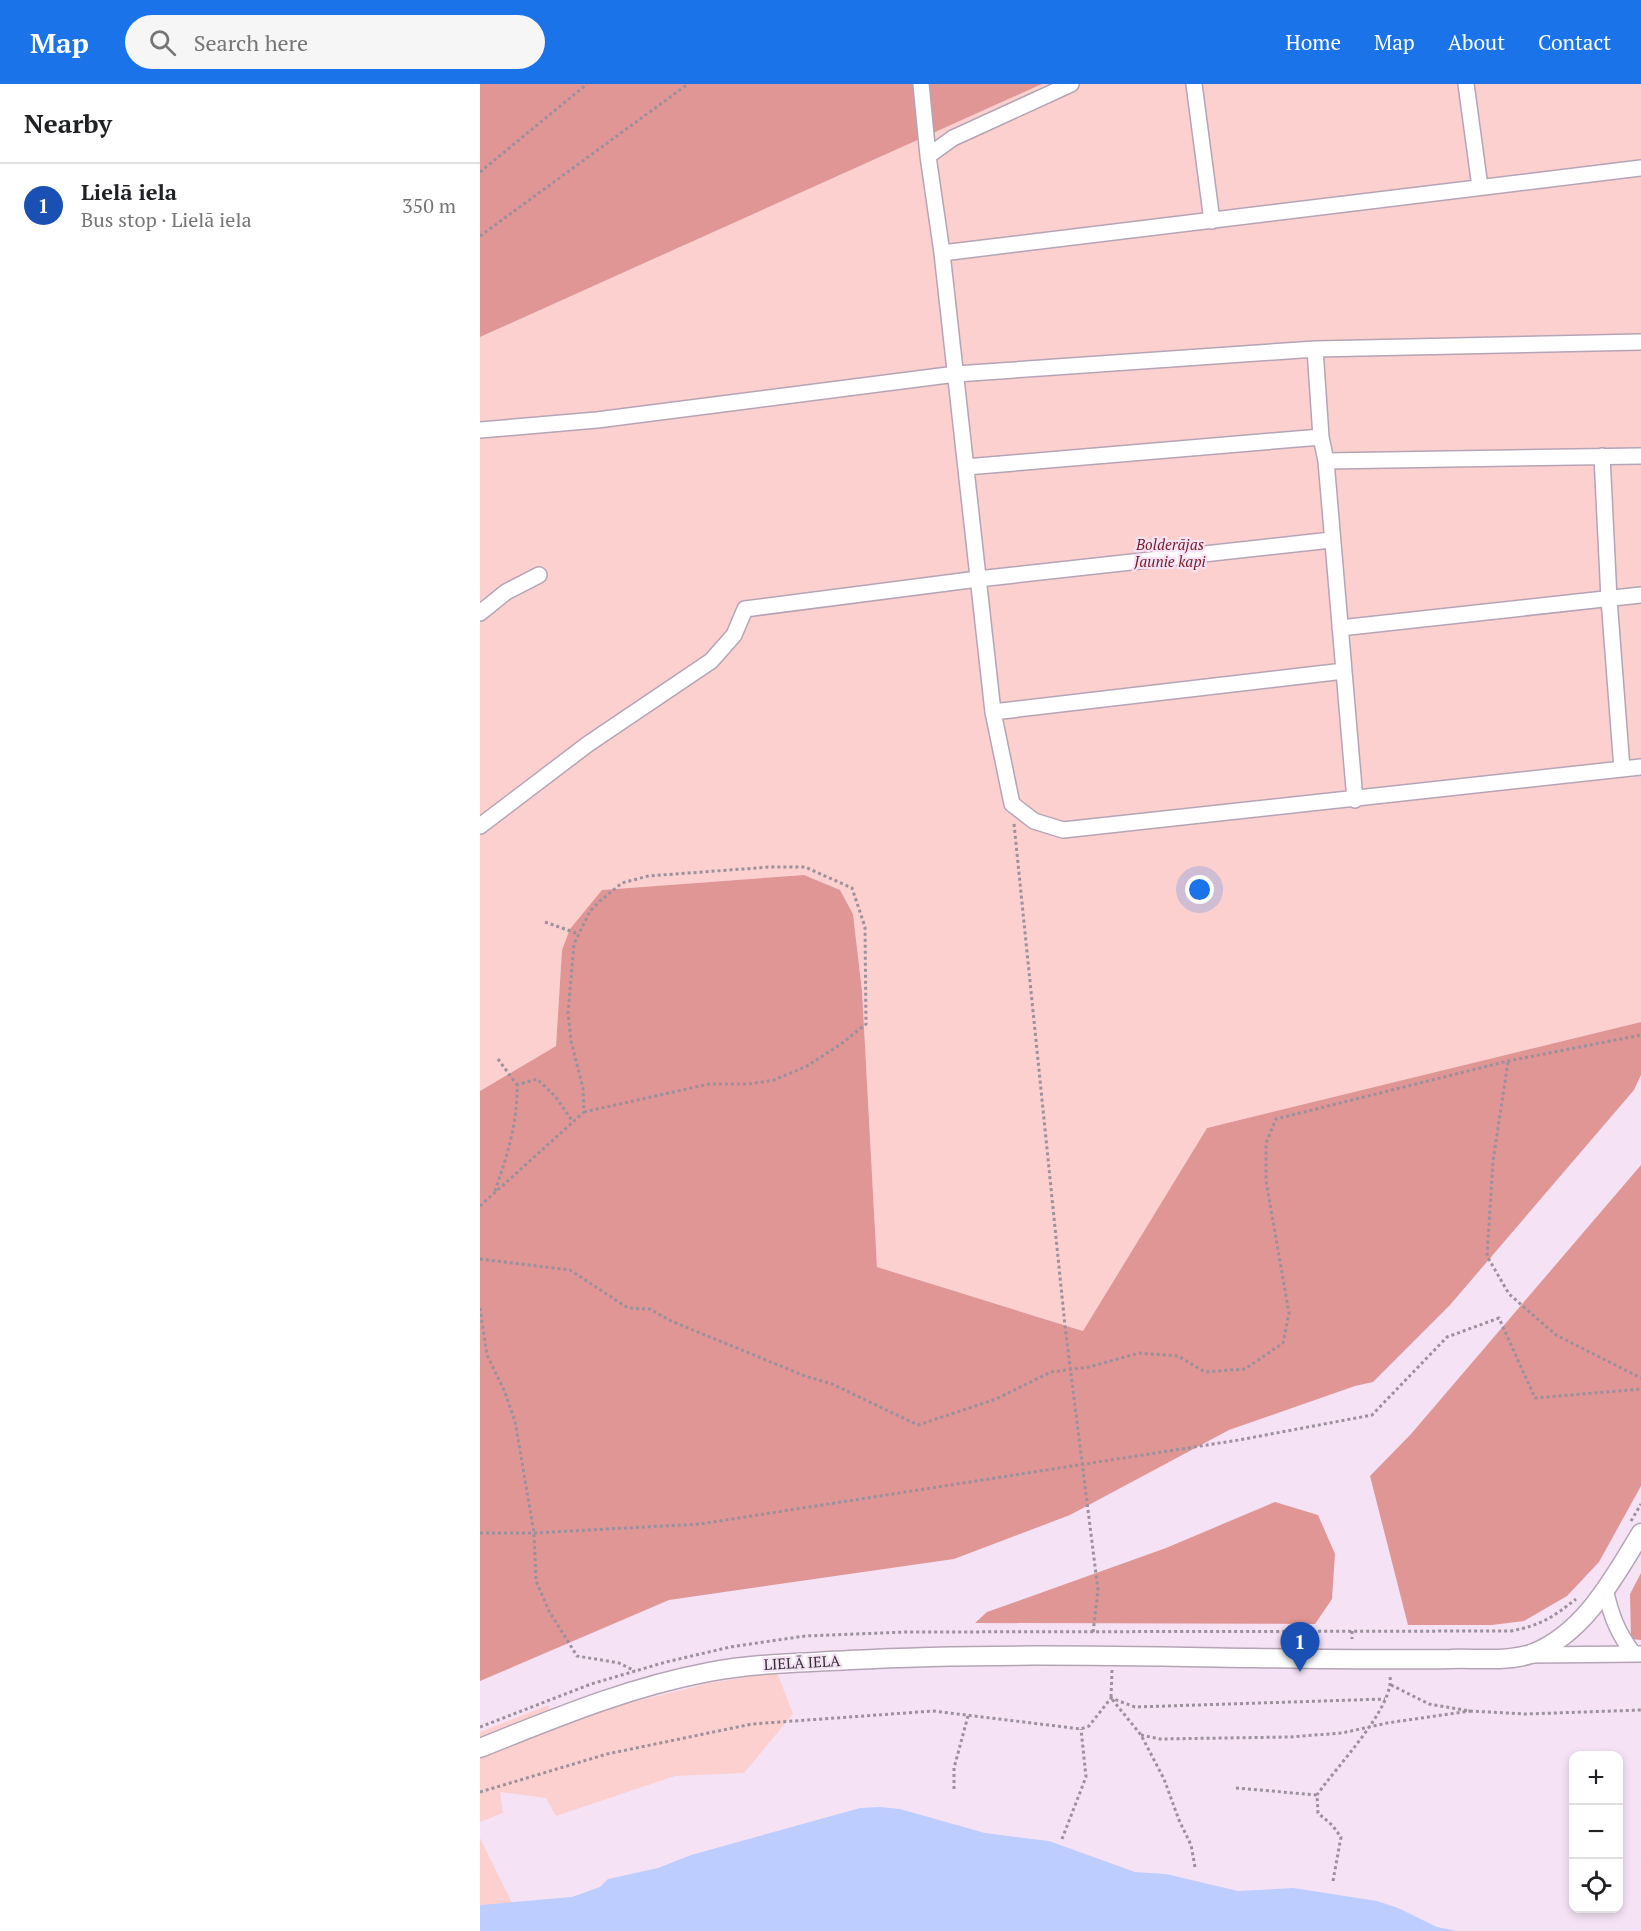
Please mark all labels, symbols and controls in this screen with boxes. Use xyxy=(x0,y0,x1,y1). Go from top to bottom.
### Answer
search box xyxy=(125,15,545,69)
text: Map xyxy=(30,24,89,61)
icon: search xyxy=(146,26,179,59)
text: Search here xyxy=(194,28,308,57)
text: Home xyxy=(1285,28,1341,56)
text: Map xyxy=(1374,28,1415,56)
text: About xyxy=(1448,28,1505,56)
text: Contact xyxy=(1538,28,1611,56)
text: Nearby xyxy=(24,106,112,140)
text: Lielā iela xyxy=(81,177,177,206)
text: 1 xyxy=(38,192,49,219)
text: 350 m xyxy=(402,192,456,219)
text: Bus stop · Lielā iela xyxy=(81,206,252,233)
park label: Bolderājas Jaunie kapi xyxy=(1133,534,1207,571)
your location xyxy=(1185,875,1214,904)
pin: 1 xyxy=(1280,1622,1320,1672)
street label: LIELĀ IELA xyxy=(763,1650,841,1674)
map controls xyxy=(1569,1751,1623,1913)
button: + xyxy=(1569,1751,1623,1805)
button: − xyxy=(1569,1805,1623,1859)
button: locate xyxy=(1569,1859,1623,1913)

